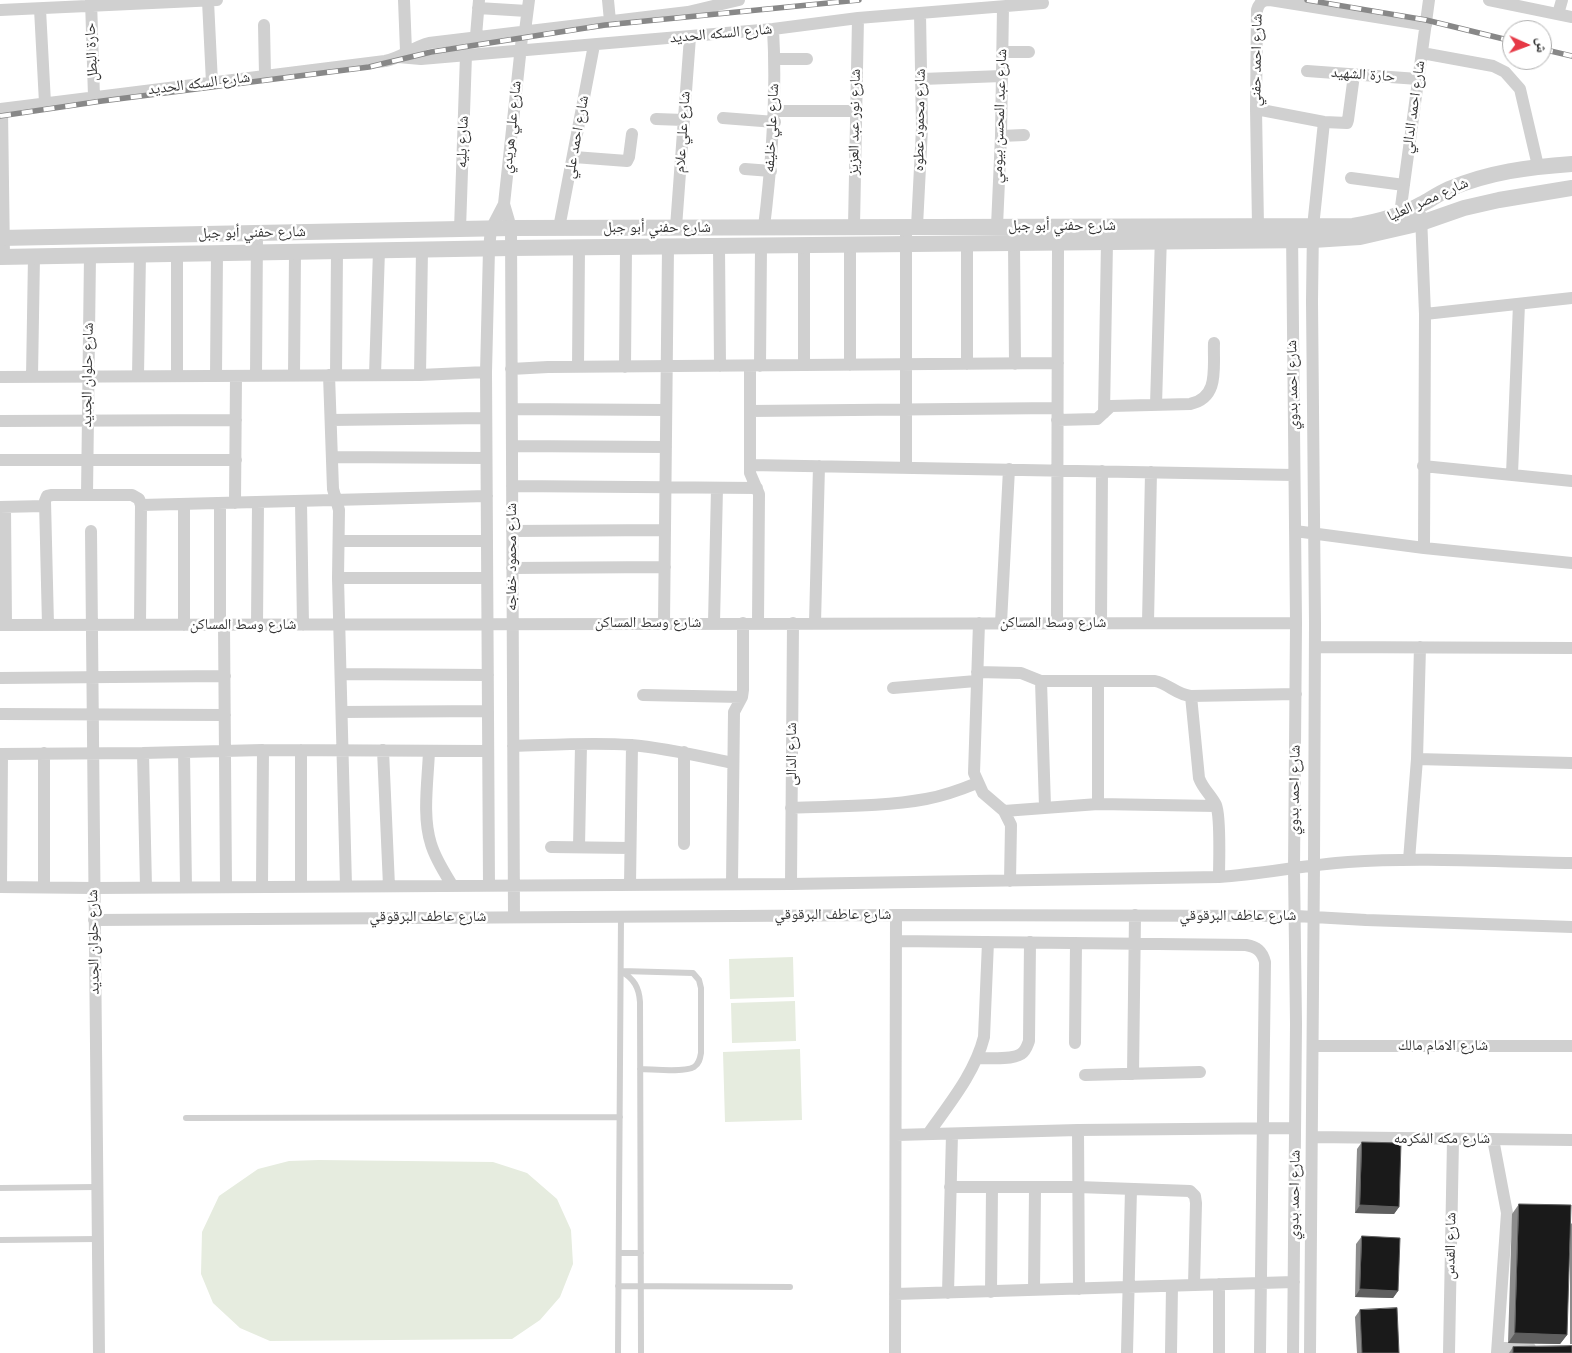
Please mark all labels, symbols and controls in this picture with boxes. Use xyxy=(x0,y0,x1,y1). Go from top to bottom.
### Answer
street label: شارع احمد حفني xyxy=(1247,13,1267,107)
north arrow xyxy=(1502,20,1552,70)
street label: شارع السكه الحديد xyxy=(669,21,773,47)
street label: حارة البطل xyxy=(81,22,103,82)
text: ش xyxy=(1533,38,1550,53)
street label: شارع عبد المحسن بيومي xyxy=(989,48,1011,184)
street label: شارع احمد الدالي xyxy=(1399,59,1429,155)
street label: حارة الشهيد xyxy=(1330,64,1396,86)
street label: شارع محمود عطوه xyxy=(910,68,930,172)
street label: شارع السكه الحديد xyxy=(147,69,251,99)
street label: شارع نور عبد العزيز xyxy=(845,69,865,175)
street label: شارع علي هريدي xyxy=(498,80,526,174)
street label: شارع علي خليفه xyxy=(761,83,783,173)
street label: شارع علي علام xyxy=(671,91,695,173)
street label: شارع احمد علي xyxy=(561,94,593,180)
street label: شارع بليه xyxy=(453,116,473,168)
street label: شارع مصر العليا xyxy=(1385,174,1471,226)
street label: شارع حفني أبو جبل xyxy=(1008,217,1116,235)
street label: شارع حفني أبو جبل xyxy=(603,219,711,237)
street label: شارع حفني أبو جبل xyxy=(198,223,306,243)
street label: شارع حلوان الجديد xyxy=(78,322,98,428)
street label: شارع احمد بدوي xyxy=(1283,340,1303,430)
street label: شارع محمود خفاجه xyxy=(503,503,521,611)
street label: شارع وسط المساكن xyxy=(595,614,701,632)
street label: شارع وسط المساكن xyxy=(1000,614,1106,632)
street label: شارع وسط المساكن xyxy=(190,616,296,634)
street label: شارع الدالى xyxy=(783,722,801,786)
street label: شارع احمد بدوي xyxy=(1285,745,1305,835)
street label: شارع حلوان الجديد xyxy=(84,889,104,995)
street label: شارع عاطف البرقوقي xyxy=(775,906,891,924)
street label: شارع عاطف البرقوقي xyxy=(1180,907,1296,925)
street label: شارع عاطف البرقوقي xyxy=(370,908,486,926)
street label: شارع الامام مالك xyxy=(1398,1037,1488,1055)
street label: شارع مكه المكرمه xyxy=(1394,1130,1490,1148)
street label: شارع احمد بدوي xyxy=(1285,1150,1305,1240)
street label: شارع القدس xyxy=(1441,1212,1461,1280)

